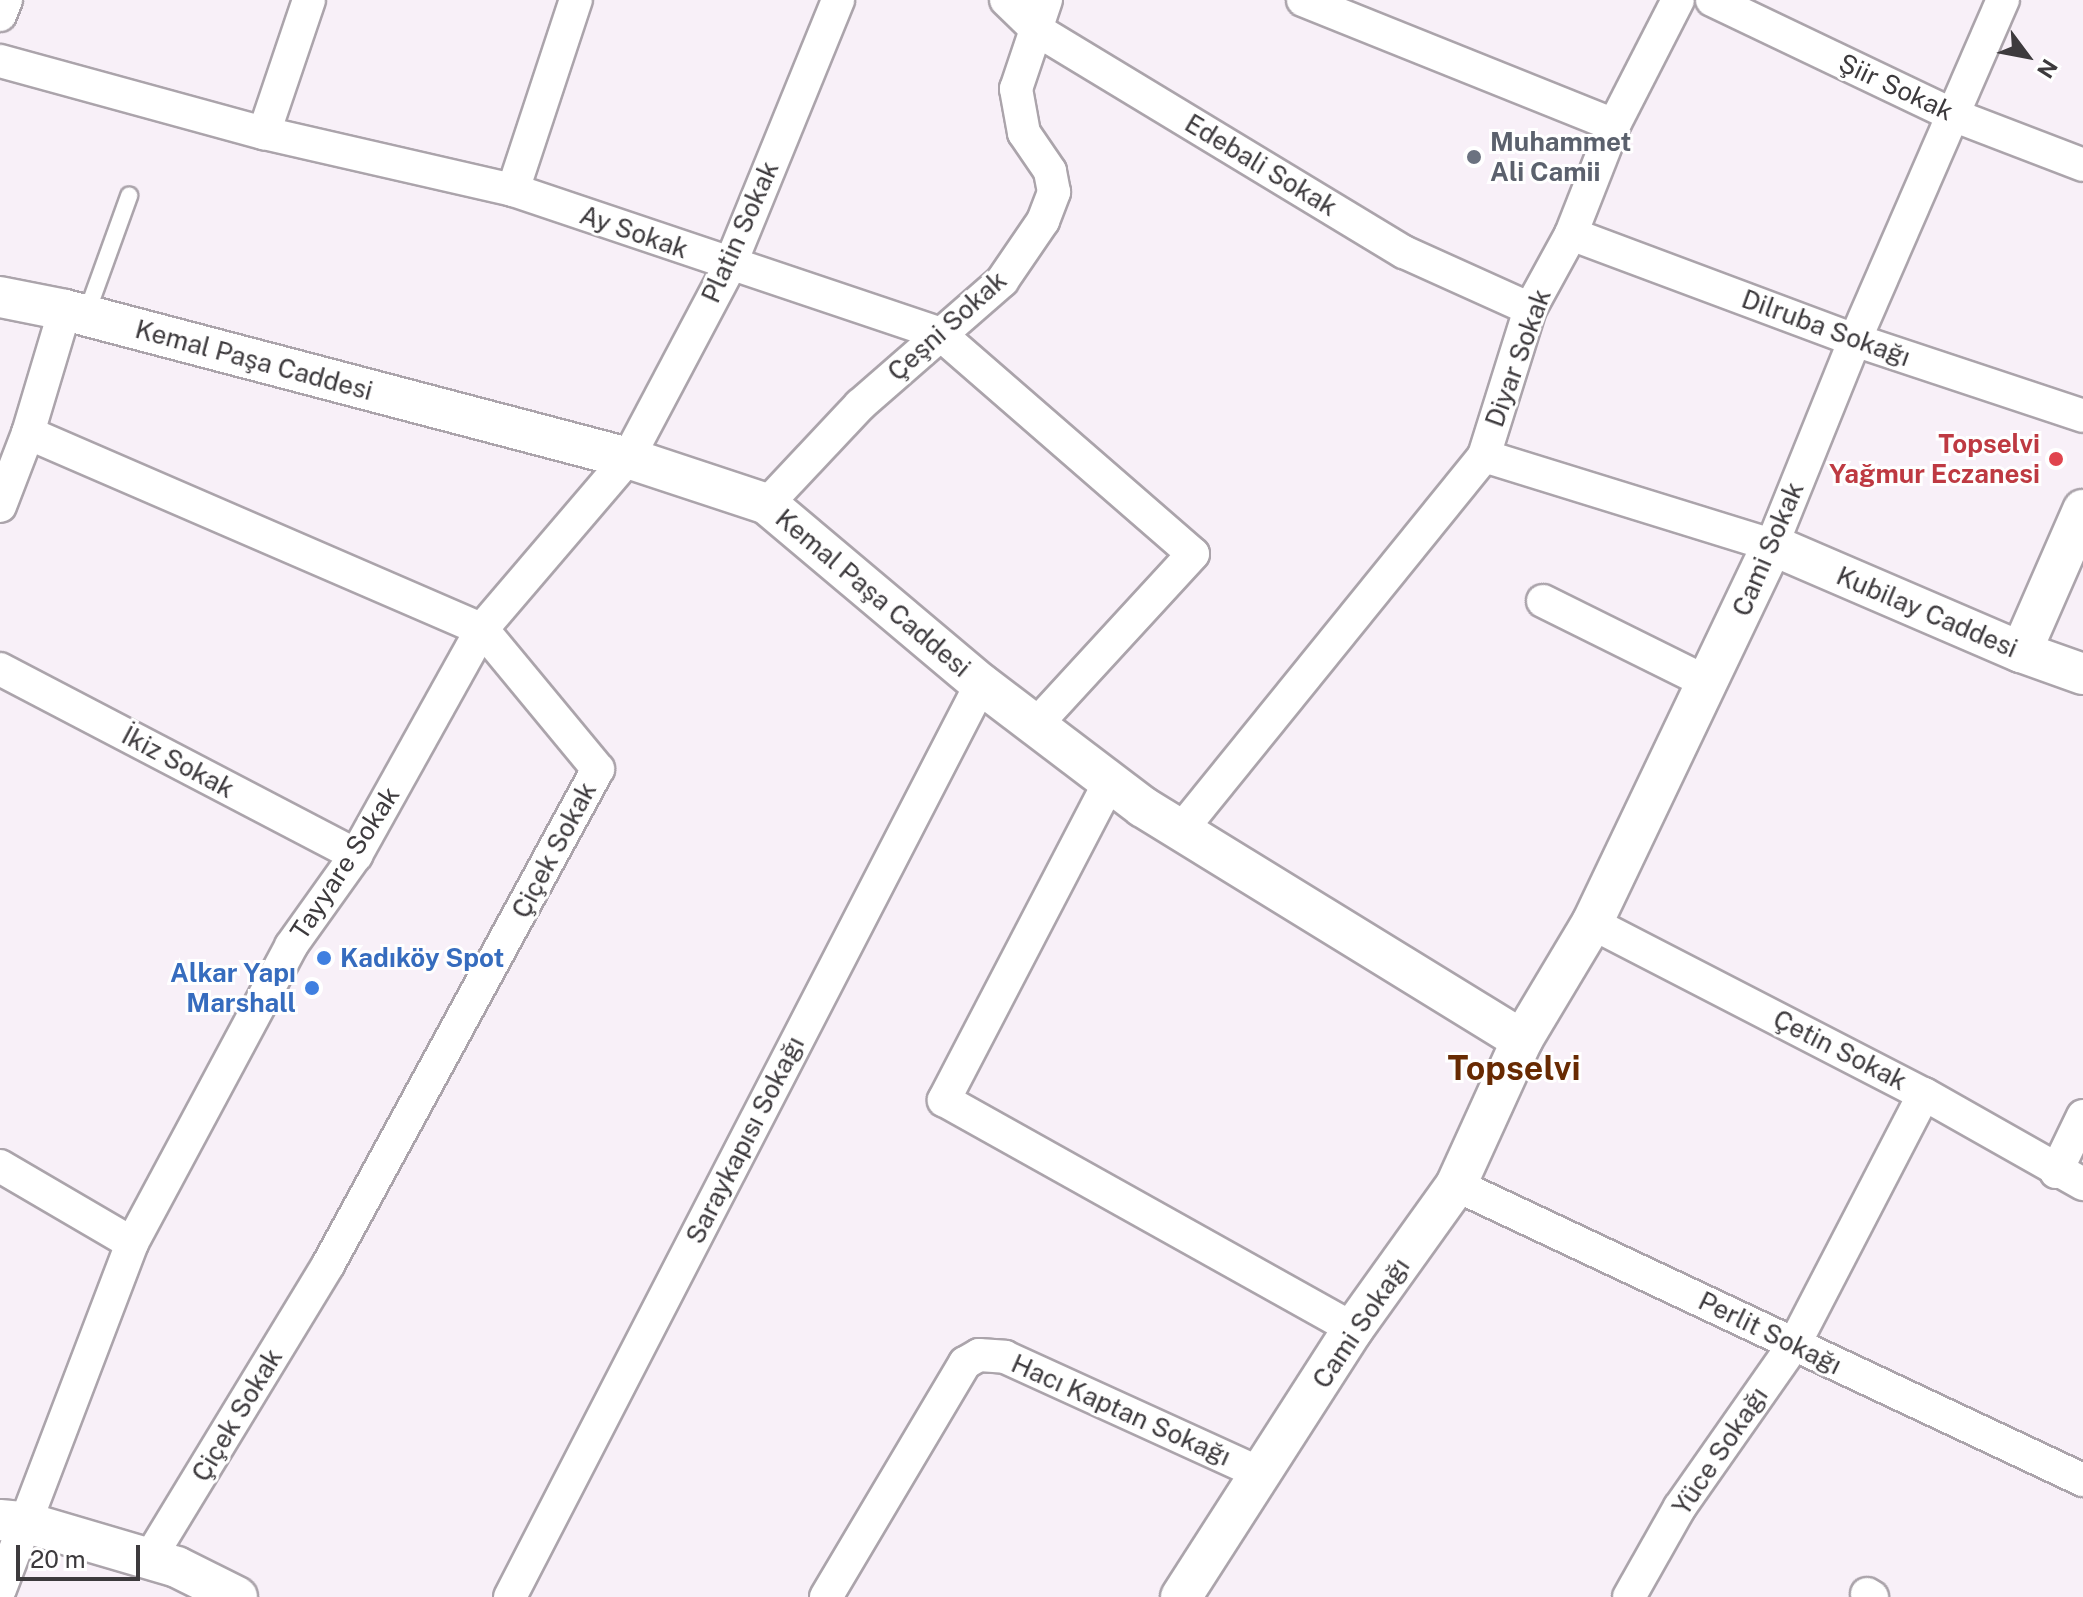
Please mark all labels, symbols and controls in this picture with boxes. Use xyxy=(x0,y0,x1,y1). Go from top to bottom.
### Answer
north arrow xyxy=(1987,16,2067,96)
street label: Şiir Sokak xyxy=(1834,47,1958,127)
text: N xyxy=(2032,55,2063,83)
street label: Edebali Sokak xyxy=(1179,107,1343,223)
place label: Muhammet Ali Camii xyxy=(1490,126,1631,188)
marker: Muhammet Ali Camii xyxy=(1465,148,1483,166)
street label: Platin Sokak xyxy=(695,156,785,308)
street label: Ay Sokak xyxy=(576,199,692,265)
street label: Çeşni Sokak xyxy=(881,265,1013,387)
street label: Dilruba Sokağı xyxy=(1737,283,1915,373)
street label: Diyar Sokak xyxy=(1479,285,1557,431)
street label: Kemal Paşa Caddesi xyxy=(132,313,376,407)
place label: Topselvi Yağmur Eczanesi xyxy=(1829,428,2040,490)
marker: Topselvi Yağmur Eczanesi xyxy=(2047,450,2065,468)
street label: Cami Sokak xyxy=(1726,477,1810,621)
street label: Kemal Paşa Caddesi xyxy=(769,502,977,684)
street label: Kubilay Caddesi xyxy=(1832,560,2022,664)
street label: İkiz Sokak xyxy=(117,719,239,805)
street label: Çiçek Sokak xyxy=(505,777,603,923)
street label: Tayyare Sokak xyxy=(284,781,406,945)
place label: Kadıköy Spot xyxy=(340,942,505,974)
marker: Kadıköy Spot xyxy=(315,949,333,967)
place label: Alkar Yapı Marshall xyxy=(170,957,296,1018)
marker: Alkar Yapı Marshall xyxy=(303,979,321,997)
street label: Çetin Sokak xyxy=(1768,1003,1912,1097)
street label: Saraykapısı Sokağı xyxy=(679,1031,811,1249)
district label: Topselvi xyxy=(1447,1049,1581,1089)
street label: Cami Sokağı xyxy=(1306,1252,1416,1394)
street label: Perlit Sokağı xyxy=(1693,1285,1847,1381)
street label: Çiçek Sokak xyxy=(185,1343,289,1487)
street label: Hacı Kaptan Sokağı xyxy=(1007,1348,1235,1472)
street label: Yüce Sokağı xyxy=(1666,1381,1774,1521)
scale bar xyxy=(20,1529,144,1579)
text: 20 m xyxy=(30,1545,86,1573)

